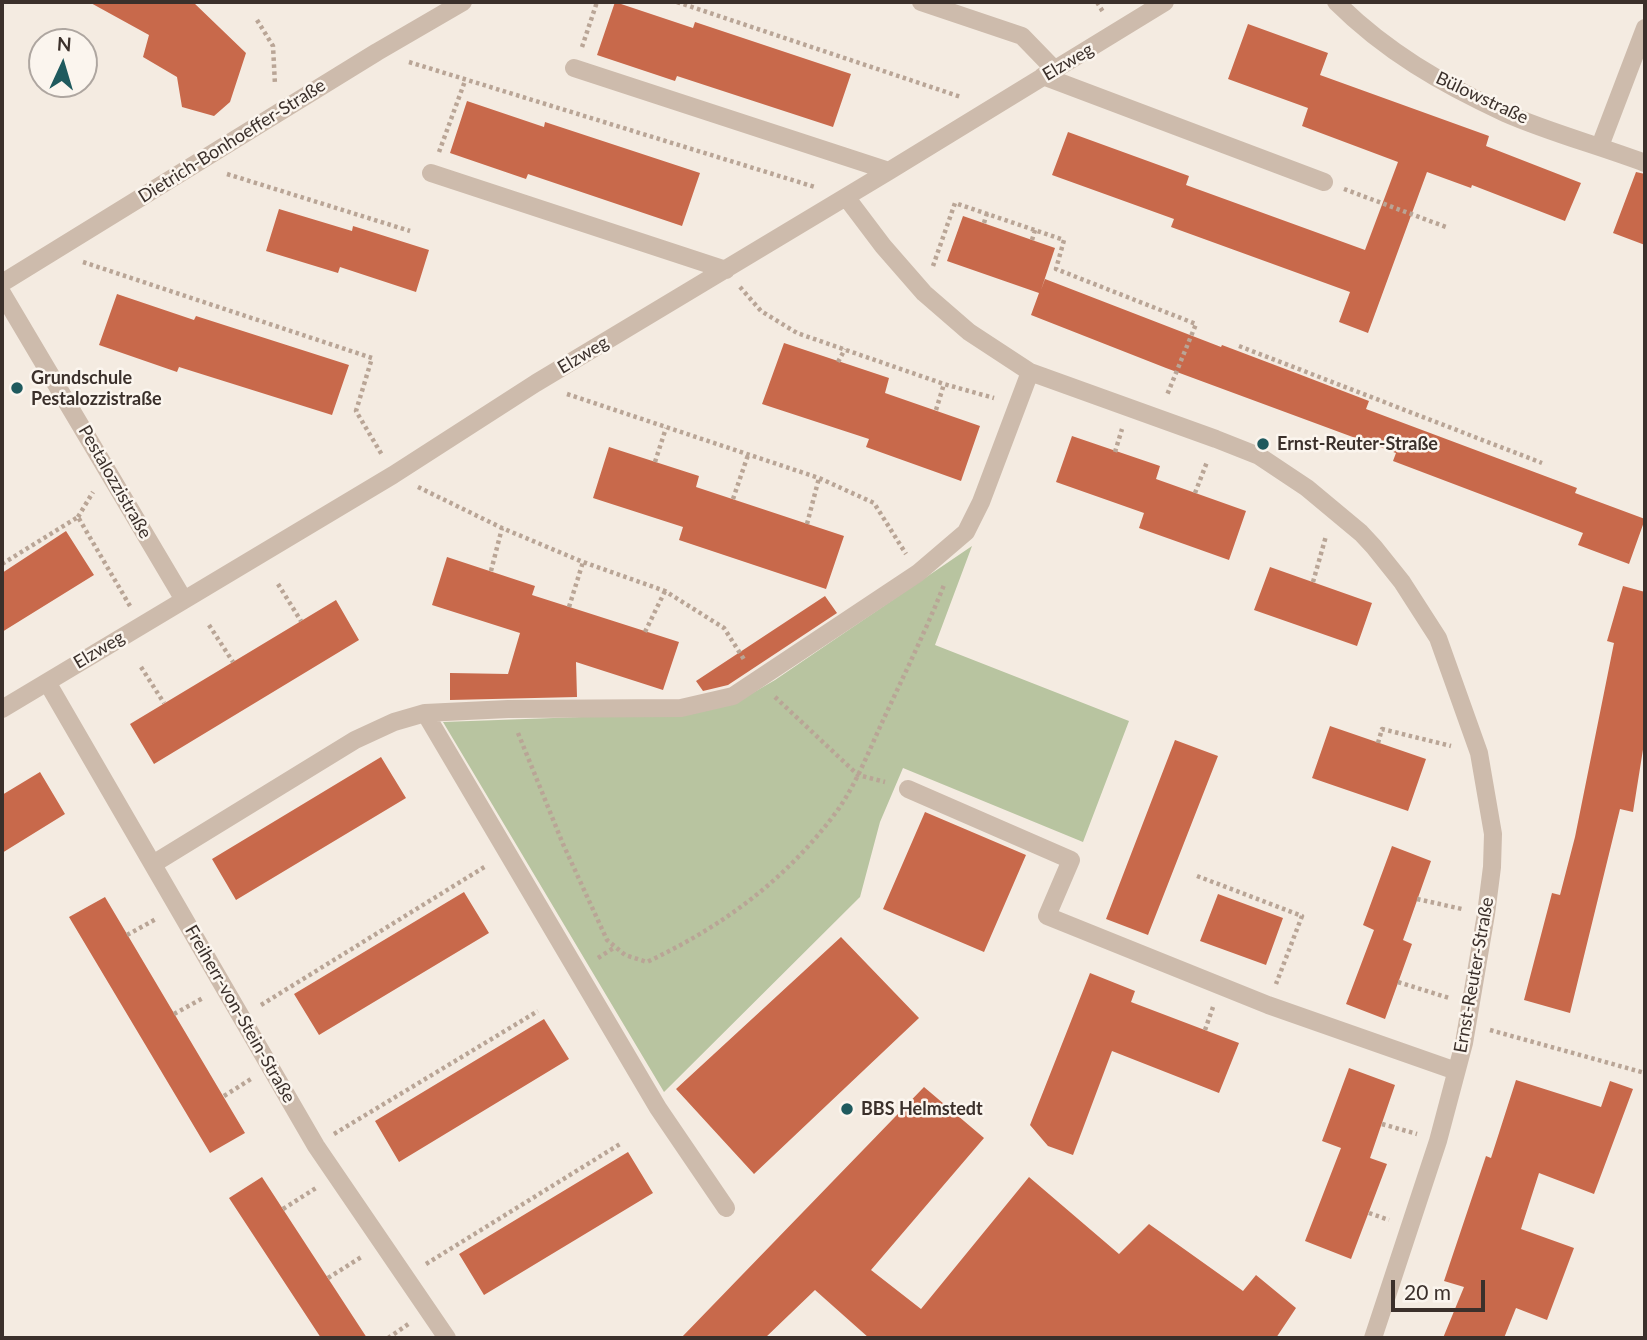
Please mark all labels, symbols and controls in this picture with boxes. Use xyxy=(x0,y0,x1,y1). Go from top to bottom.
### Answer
north arrow xyxy=(28,28,98,98)
text: N xyxy=(56,32,72,56)
street label: Elzweg xyxy=(1039,38,1097,86)
street label: Bülowstraße xyxy=(1432,67,1532,129)
street label: Dietrich-Bonhoeffer-Straße xyxy=(134,74,330,208)
street label: Elzweg xyxy=(554,331,612,379)
place label: Grundschule Pestalozzistraße xyxy=(31,367,162,410)
marker: Grundschule Pestalozzistraße xyxy=(9,380,25,396)
street label: Pestalozzistraße xyxy=(74,421,156,543)
place label: Ernst-Reuter-Straße xyxy=(1277,433,1438,455)
marker: Ernst-Reuter-Straße xyxy=(1255,436,1271,452)
street label: Elzweg xyxy=(70,626,128,674)
street label: Ernst-Reuter-Straße xyxy=(1450,895,1498,1055)
street label: Freiherr-von-Stein-Straße xyxy=(180,921,300,1107)
place label: BBS Helmstedt xyxy=(861,1098,983,1120)
marker: BBS Helmstedt xyxy=(839,1101,855,1117)
scale bar xyxy=(1395,1266,1490,1310)
text: 20 m xyxy=(1404,1279,1451,1304)

